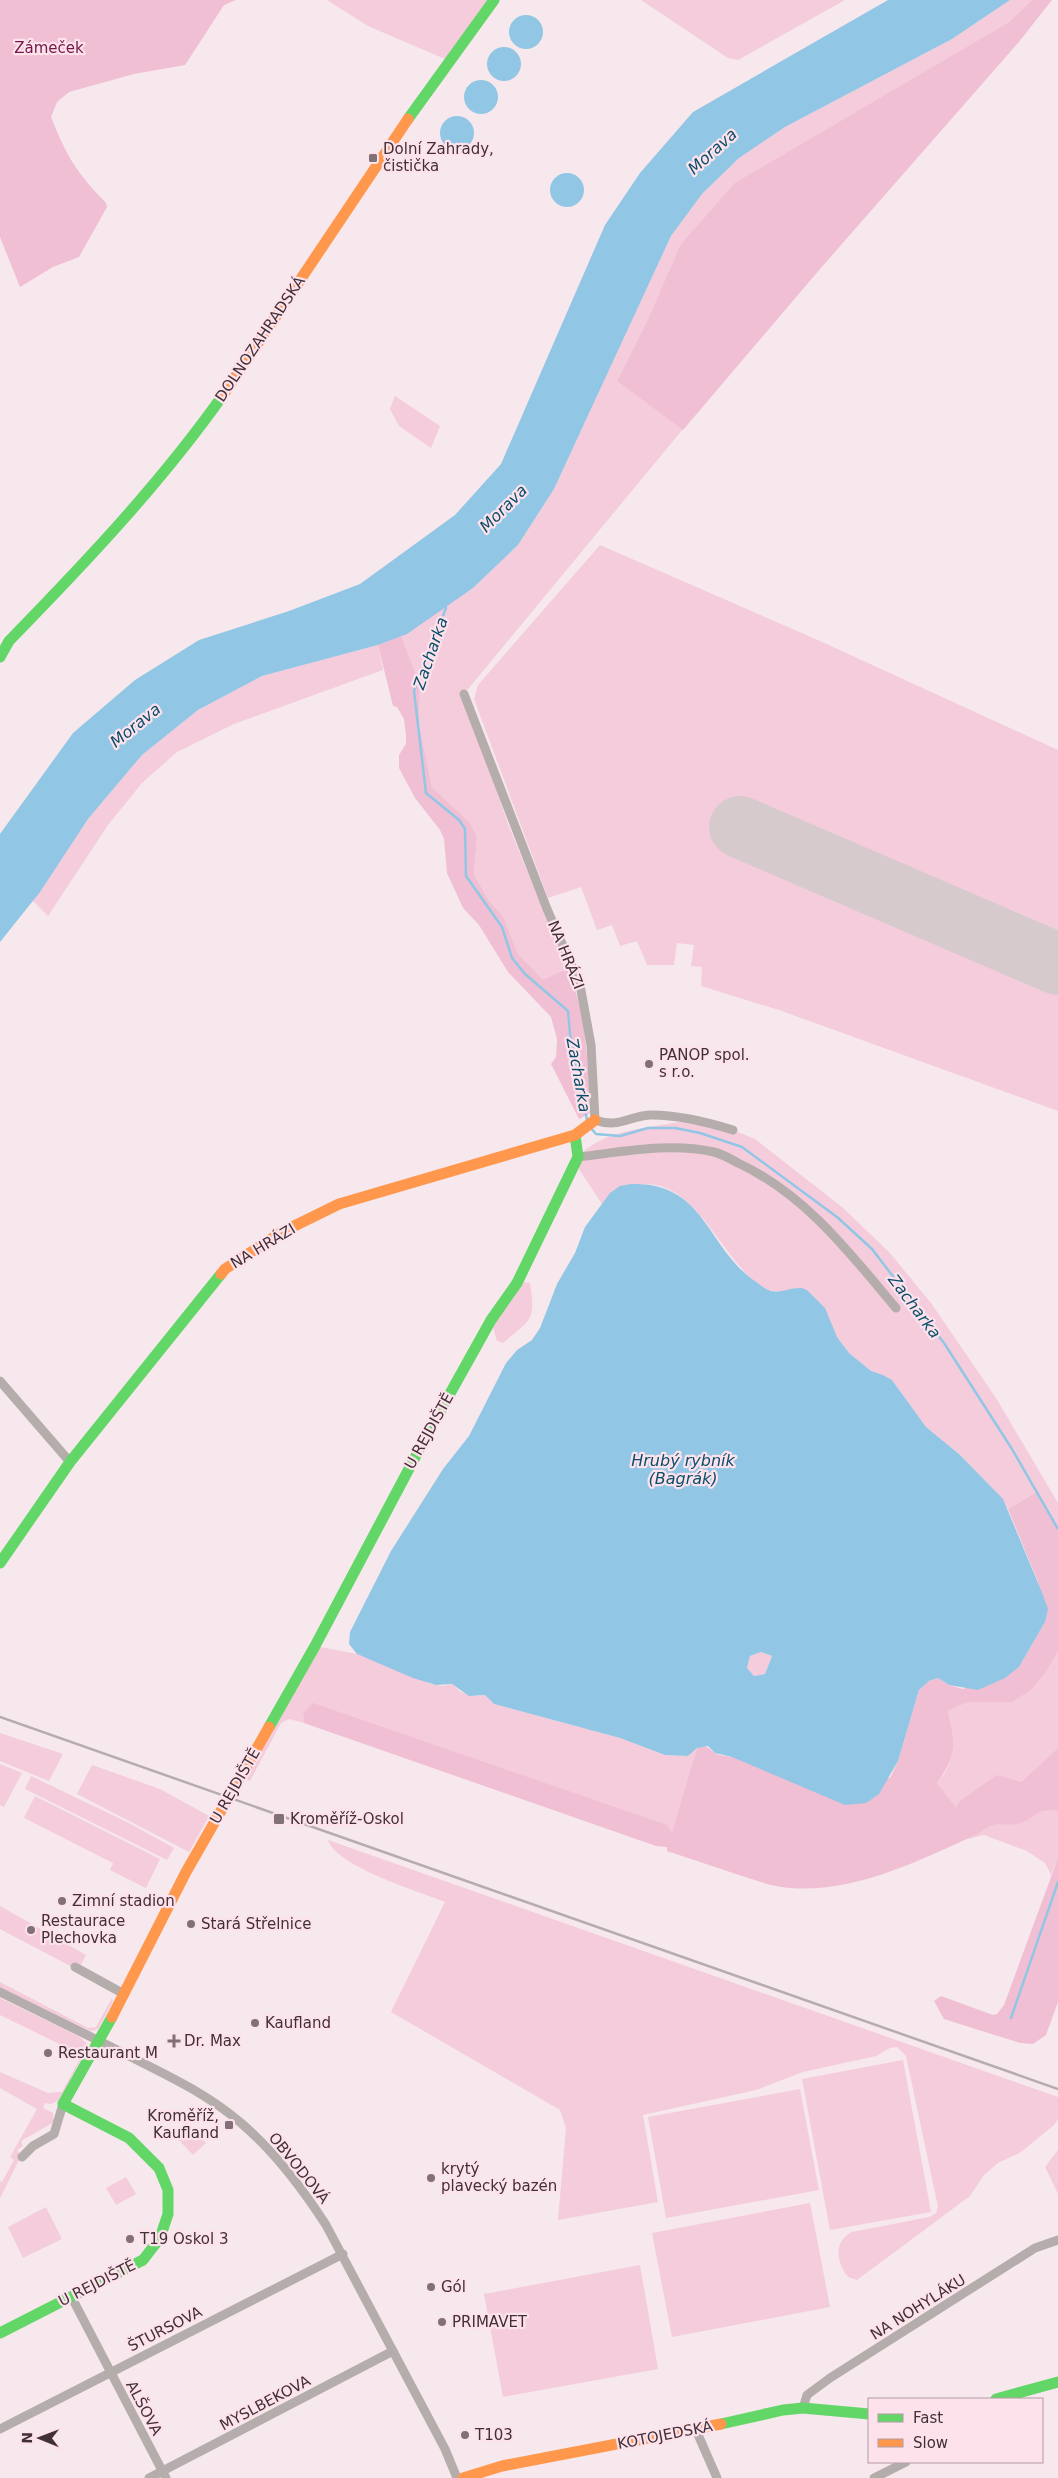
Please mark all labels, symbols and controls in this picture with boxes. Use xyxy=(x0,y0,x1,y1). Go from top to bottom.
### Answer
park label: Zámeček xyxy=(14,39,84,57)
water label: Morava xyxy=(684,124,741,178)
place label: Dolní Zahrady, čistička xyxy=(383,140,494,175)
marker: Dolní Zahrady, čistička xyxy=(367,152,379,164)
street label: DOLNOZAHRADSKÁ xyxy=(210,272,309,405)
water label: Morava xyxy=(476,481,531,536)
water label: Zacharka xyxy=(409,615,452,693)
water label: Morava xyxy=(106,699,164,751)
street label: NA HRÁZI xyxy=(544,918,589,992)
water label: Zacharka xyxy=(562,1035,594,1114)
place label: PANOP spol. s r.o. xyxy=(659,1046,750,1081)
marker: PANOP spol. s r.o. xyxy=(643,1058,655,1070)
street label: NA HRÁZI xyxy=(227,1219,299,1272)
water label: Zacharka xyxy=(884,1270,945,1342)
street label: U REJDIŠTĚ xyxy=(400,1389,457,1472)
water label: Hrubý rybník (Bagrák) xyxy=(631,1451,735,1488)
street label: U REJDIŠTĚ xyxy=(205,1745,264,1827)
place label: Kroměříž-Oskol xyxy=(290,1810,404,1828)
marker: Kroměříž-Oskol xyxy=(272,1812,286,1826)
place label: Zimní stadion xyxy=(72,1892,175,1910)
marker: Zimní stadion xyxy=(56,1895,68,1907)
place label: Restaurace Plechovka xyxy=(41,1912,125,1947)
place label: Stará Střelnice xyxy=(201,1915,312,1933)
marker: Stará Střelnice xyxy=(185,1918,197,1930)
marker: Restaurace Plechovka xyxy=(25,1924,37,1936)
place label: Kaufland xyxy=(265,2014,331,2032)
marker: Kaufland xyxy=(249,2017,261,2029)
place label: Dr. Max xyxy=(184,2032,241,2050)
marker: Dr. Max xyxy=(168,2035,180,2047)
place label: Restaurant M xyxy=(58,2044,158,2062)
marker: Restaurant M xyxy=(42,2047,54,2059)
place label: Kroměříž, Kaufland xyxy=(147,2107,219,2142)
marker: Kroměříž, Kaufland xyxy=(223,2119,235,2131)
street label: OBVODOVÁ xyxy=(265,2128,334,2208)
place label: krytý plavecký bazén xyxy=(441,2160,557,2195)
marker: krytý plavecký bazén xyxy=(425,2172,437,2184)
place label: T19 Oskol 3 xyxy=(139,2230,228,2248)
marker: T19 Oskol 3 xyxy=(124,2233,136,2245)
street label: U REJDIŠTĚ xyxy=(55,2255,139,2310)
street label: NA NOHYLÁKU xyxy=(866,2270,969,2344)
place label: Gól xyxy=(441,2278,466,2296)
marker: Gól xyxy=(425,2281,437,2293)
street label: ŠTURSOVA xyxy=(124,2301,206,2355)
place label: PRIMAVET xyxy=(452,2313,528,2331)
marker: PRIMAVET xyxy=(436,2316,448,2328)
street label: MYSLBEKOVA xyxy=(217,2371,314,2434)
street label: ALŠOVA xyxy=(122,2377,167,2439)
legend xyxy=(868,2398,1043,2463)
text: Fast xyxy=(913,2409,943,2427)
north arrow xyxy=(15,2413,65,2463)
street label: KOTOJEDSKÁ xyxy=(616,2416,715,2453)
place label: T103 xyxy=(474,2426,513,2444)
marker: T103 xyxy=(459,2429,471,2441)
text: N xyxy=(19,2432,35,2444)
text: Slow xyxy=(913,2434,948,2452)

